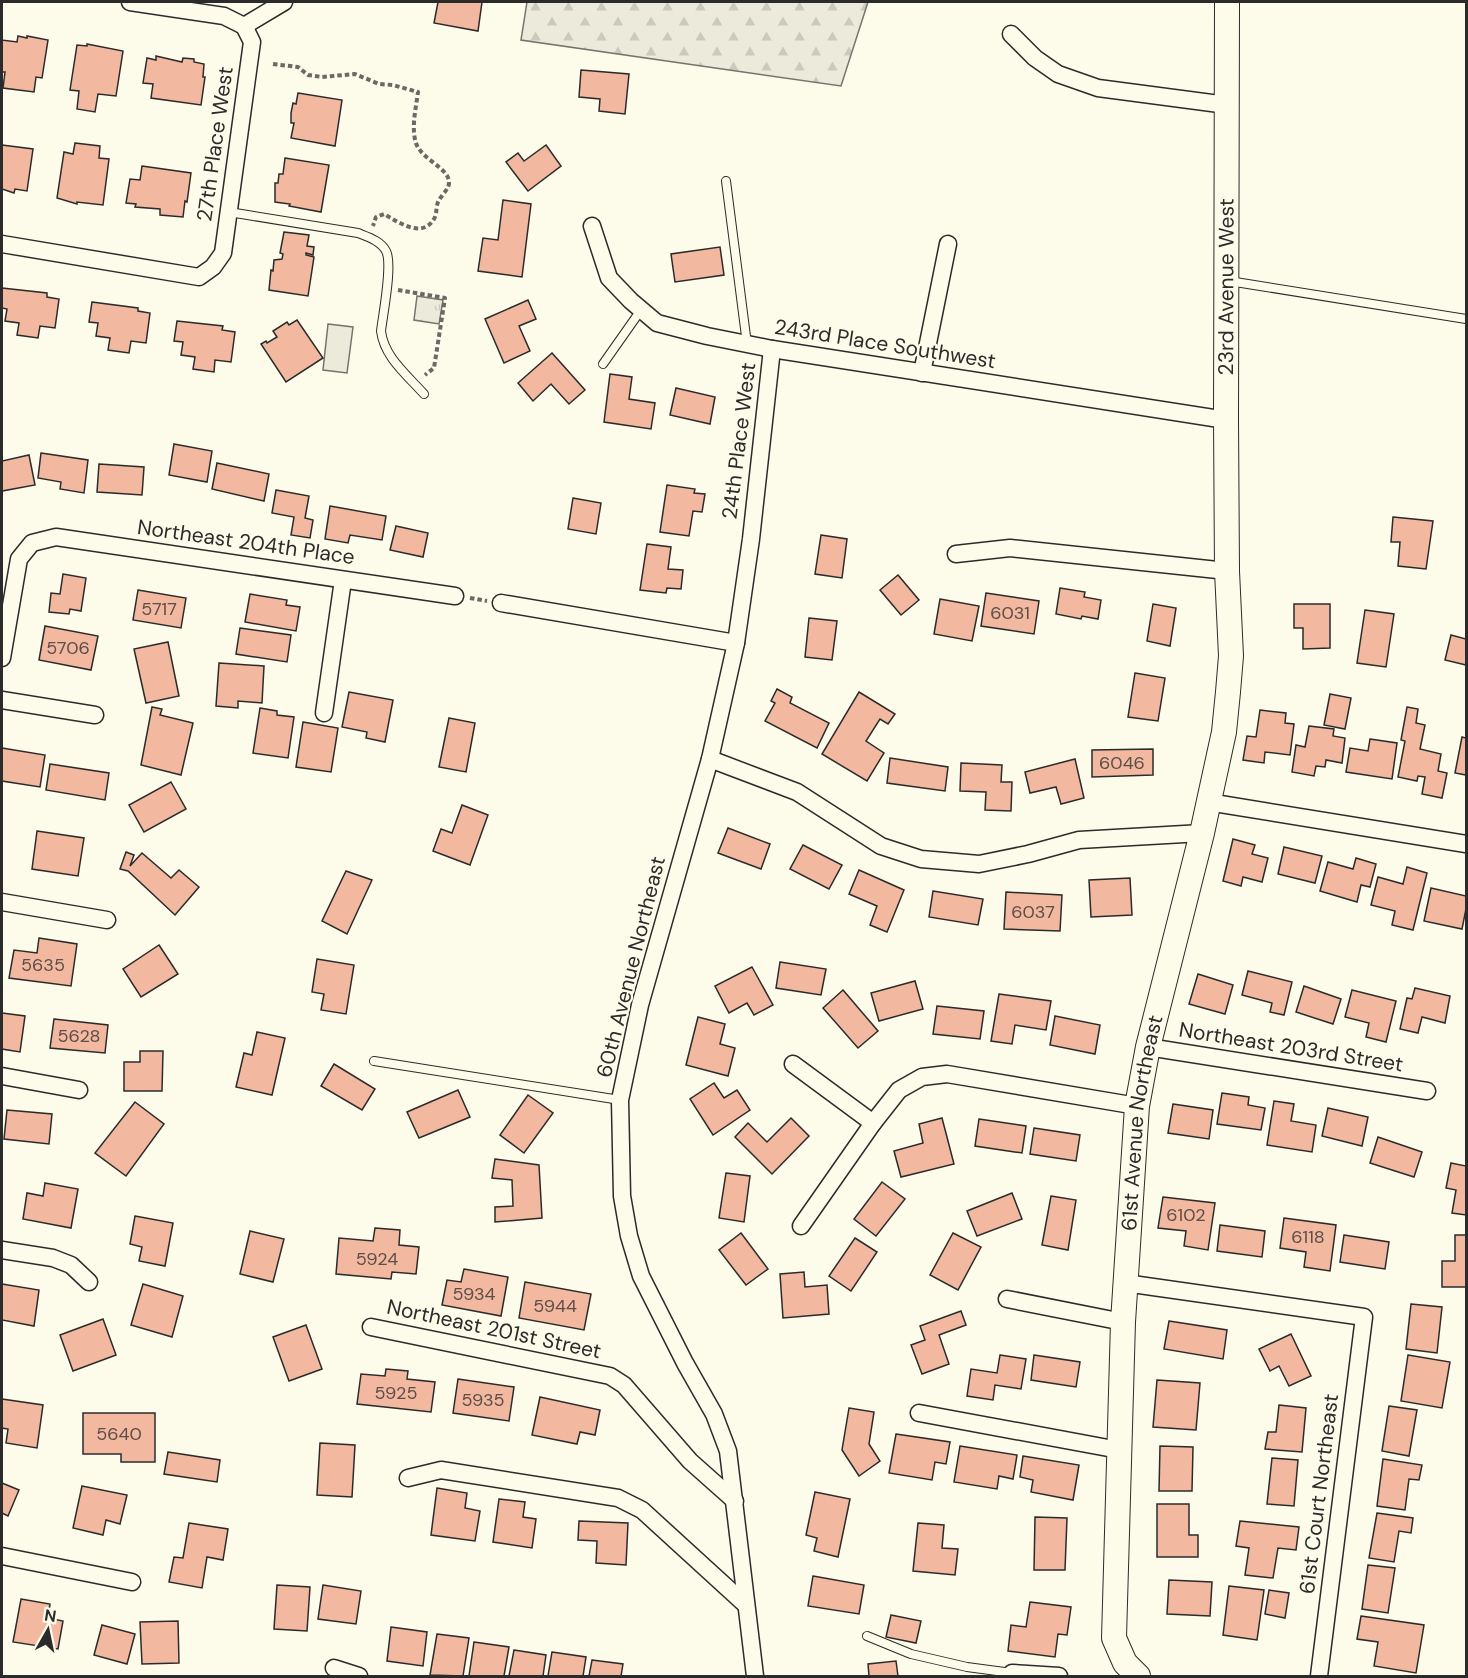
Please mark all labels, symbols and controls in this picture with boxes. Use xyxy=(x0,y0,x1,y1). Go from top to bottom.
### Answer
street label: 27th Place West xyxy=(190,65,240,223)
street label: 23rd Avenue West xyxy=(1212,198,1241,375)
street label: 243rd Place Southwest xyxy=(772,313,998,375)
street label: 24th Place West xyxy=(715,361,763,521)
street label: Northeast 204th Place xyxy=(135,513,357,571)
house number: 5717 xyxy=(141,597,177,621)
house number: 6031 xyxy=(990,601,1030,625)
house number: 5706 xyxy=(46,636,90,660)
house number: 6046 xyxy=(1099,751,1145,775)
street label: 60th Avenue Northeast xyxy=(590,853,672,1081)
house number: 6037 xyxy=(1011,900,1055,924)
house number: 5635 xyxy=(21,953,65,977)
street label: 61st Avenue Northeast xyxy=(1115,1012,1170,1232)
street label: Northeast 203rd Street xyxy=(1177,1015,1405,1079)
house number: 5628 xyxy=(58,1024,100,1048)
house number: 6102 xyxy=(1166,1203,1206,1227)
house number: 6118 xyxy=(1291,1225,1325,1249)
house number: 5924 xyxy=(356,1247,398,1271)
house number: 5934 xyxy=(452,1282,496,1306)
street label: Northeast 201st Street xyxy=(384,1293,604,1365)
house number: 5944 xyxy=(533,1294,577,1318)
house number: 5925 xyxy=(375,1381,417,1405)
house number: 5935 xyxy=(461,1388,505,1412)
street label: 61st Court Northeast xyxy=(1293,1392,1345,1596)
house number: 5640 xyxy=(96,1422,142,1446)
north arrow xyxy=(18,1600,78,1660)
text: N xyxy=(43,1604,58,1627)

